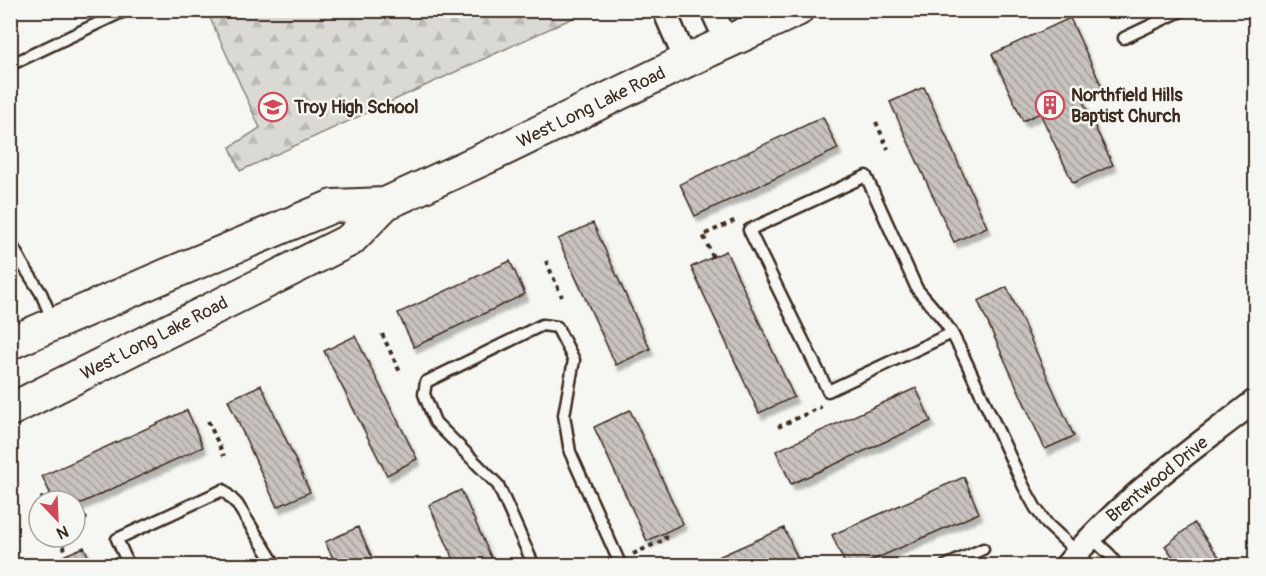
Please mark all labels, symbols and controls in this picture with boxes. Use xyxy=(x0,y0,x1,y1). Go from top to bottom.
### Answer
street label: West Long Lake Road xyxy=(513,62,669,153)
place label: Northfield Hills Baptist Church xyxy=(1071,84,1184,128)
building icon: Northfield Hills Baptist Church xyxy=(1034,89,1066,121)
school or university icon: Troy High School xyxy=(257,91,289,123)
place label: Troy High School xyxy=(293,96,419,119)
street label: West Long Lake Road xyxy=(77,291,232,386)
street label: Brentwood Drive xyxy=(1102,431,1213,528)
north arrow xyxy=(27,489,87,549)
text: N xyxy=(53,521,71,543)

